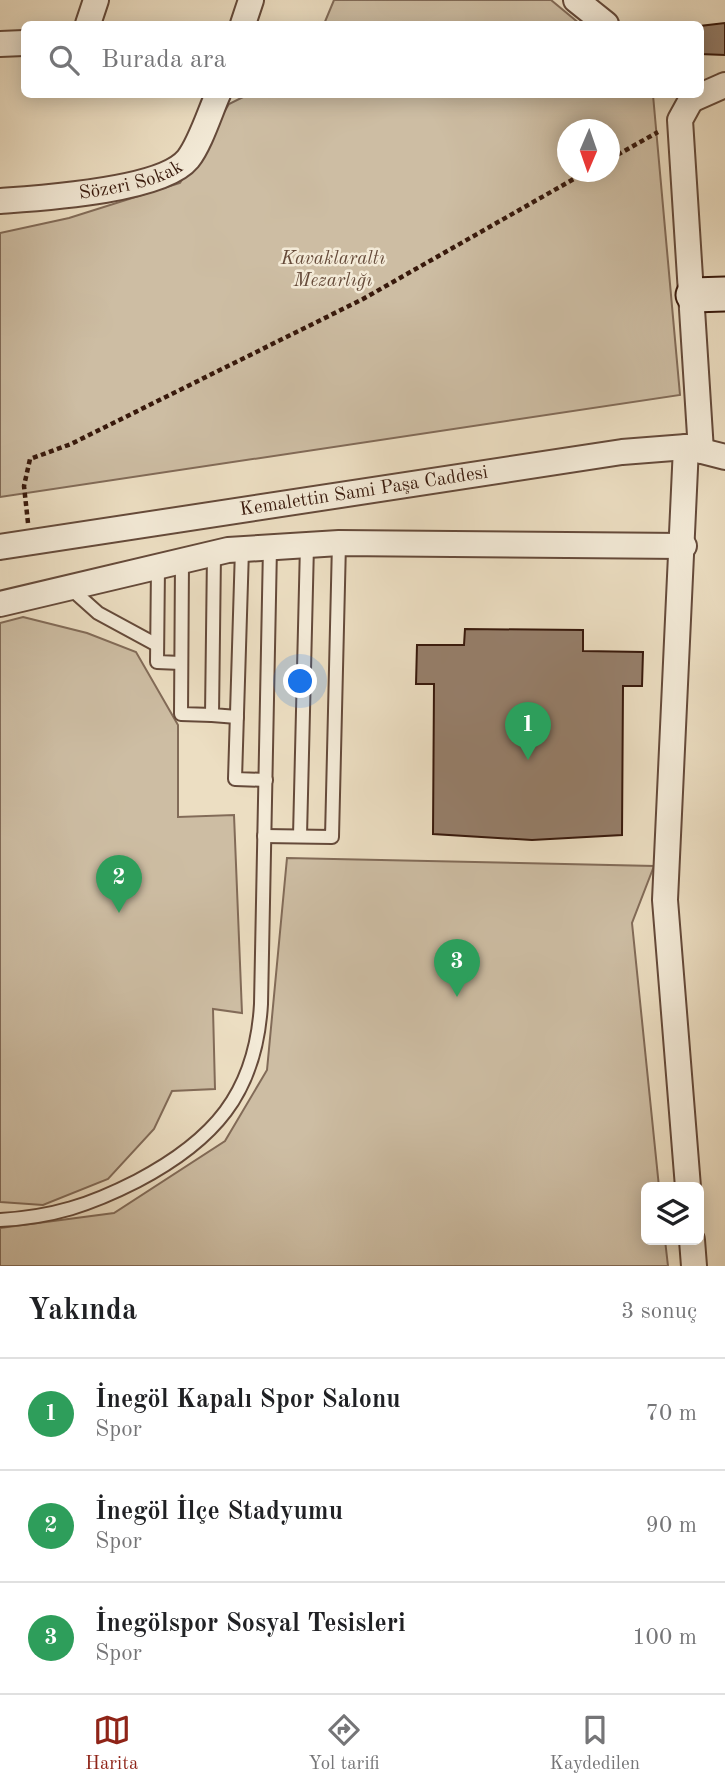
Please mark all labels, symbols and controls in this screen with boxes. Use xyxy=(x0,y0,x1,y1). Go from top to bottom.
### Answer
search box xyxy=(21,21,704,98)
icon: search xyxy=(45,41,83,79)
text: Burada ara xyxy=(101,47,226,73)
north arrow xyxy=(557,119,620,182)
street label: Sözeri Sokak xyxy=(78,157,187,203)
park label: Kavaklaraltı Mezarlığı xyxy=(280,250,385,291)
street label: Kemalettin Sami Paşa Caddesi xyxy=(238,463,489,520)
your location xyxy=(283,664,317,698)
pin: 1 xyxy=(505,702,551,760)
pin: 2 xyxy=(96,855,142,913)
pin: 3 xyxy=(434,939,480,997)
map controls xyxy=(641,1182,704,1245)
button: layers xyxy=(641,1182,704,1245)
text: Yakında xyxy=(28,1296,137,1326)
text: 3 sonuç xyxy=(621,1300,697,1323)
text: İnegöl Kapalı Spor Salonu xyxy=(95,1387,401,1413)
text: 1 xyxy=(44,1402,58,1425)
text: 70 m xyxy=(646,1402,697,1425)
text: Spor xyxy=(95,1418,142,1441)
text: İnegöl İlçe Stadyumu xyxy=(95,1499,343,1525)
text: 2 xyxy=(44,1514,58,1537)
text: 90 m xyxy=(646,1514,697,1537)
text: Spor xyxy=(95,1530,142,1553)
text: İnegölspor Sosyal Tesisleri xyxy=(95,1611,406,1637)
text: 3 xyxy=(44,1626,58,1649)
text: 100 m xyxy=(632,1626,697,1649)
text: Spor xyxy=(95,1642,142,1665)
tab: Harita xyxy=(85,1711,138,1776)
tab: Yol tarifi xyxy=(308,1711,380,1776)
tab: Kaydedilen xyxy=(550,1711,640,1776)

